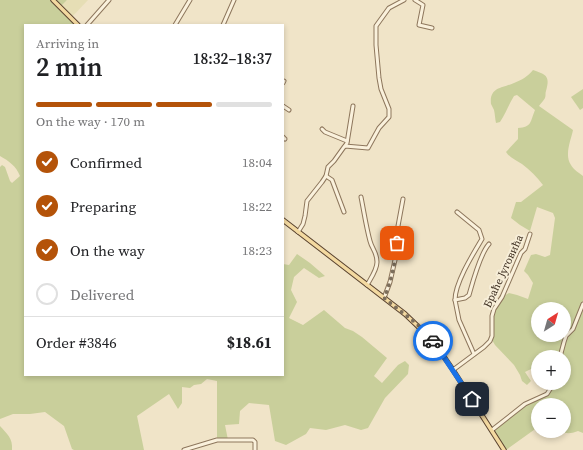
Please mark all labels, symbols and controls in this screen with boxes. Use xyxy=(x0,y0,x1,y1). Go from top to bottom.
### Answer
text: Arriving in xyxy=(36,35,99,52)
text: 18:32–18:37 xyxy=(193,48,272,69)
text: 2 min xyxy=(36,49,103,85)
text: On the way · 170 m xyxy=(36,113,145,130)
icon: check xyxy=(36,151,58,173)
text: Confirmed xyxy=(70,152,142,173)
text: 18:04 xyxy=(242,154,272,171)
icon: check xyxy=(36,195,58,217)
text: Preparing xyxy=(70,196,136,217)
text: 18:22 xyxy=(242,198,272,215)
pin xyxy=(380,226,414,260)
icon: bag xyxy=(386,232,408,254)
street label: Браће Југовића xyxy=(480,232,527,310)
icon: check xyxy=(36,239,58,261)
text: On the way xyxy=(70,240,145,261)
text: 18:23 xyxy=(242,242,272,259)
text: Delivered xyxy=(70,284,134,305)
north arrow xyxy=(531,302,571,342)
map controls xyxy=(531,302,571,438)
courier xyxy=(413,321,453,361)
icon: car xyxy=(422,330,444,352)
text: Order #3846 xyxy=(36,332,117,353)
text: $18.61 xyxy=(227,332,272,353)
button: + xyxy=(531,350,571,390)
pin xyxy=(455,382,489,416)
icon: home xyxy=(461,388,483,410)
button: − xyxy=(531,398,571,438)

